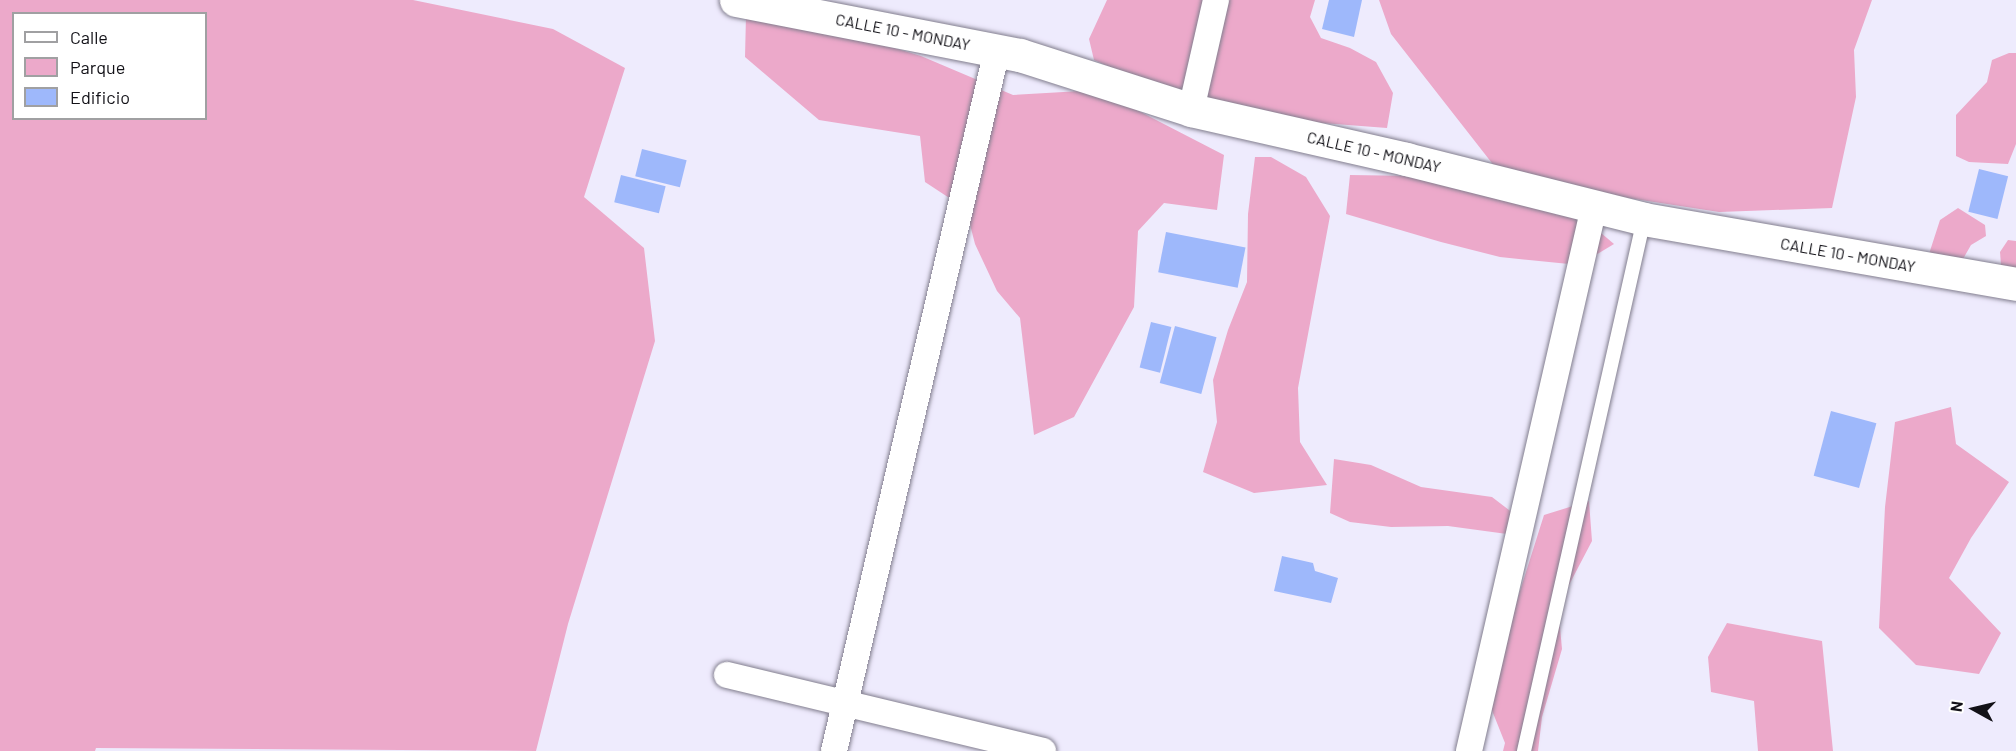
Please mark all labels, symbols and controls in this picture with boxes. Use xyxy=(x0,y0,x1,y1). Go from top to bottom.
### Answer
street label: CALLE 10 - MONDAY xyxy=(834,10,972,54)
legend xyxy=(12,12,207,120)
text: Calle xyxy=(70,26,108,48)
text: Parque xyxy=(70,56,125,78)
text: Edificio xyxy=(70,86,130,108)
street label: CALLE 10 - MONDAY xyxy=(1305,127,1443,177)
street label: CALLE 10 - MONDAY xyxy=(1779,234,1917,276)
north arrow xyxy=(1944,679,2004,739)
text: N xyxy=(1946,700,1966,713)

